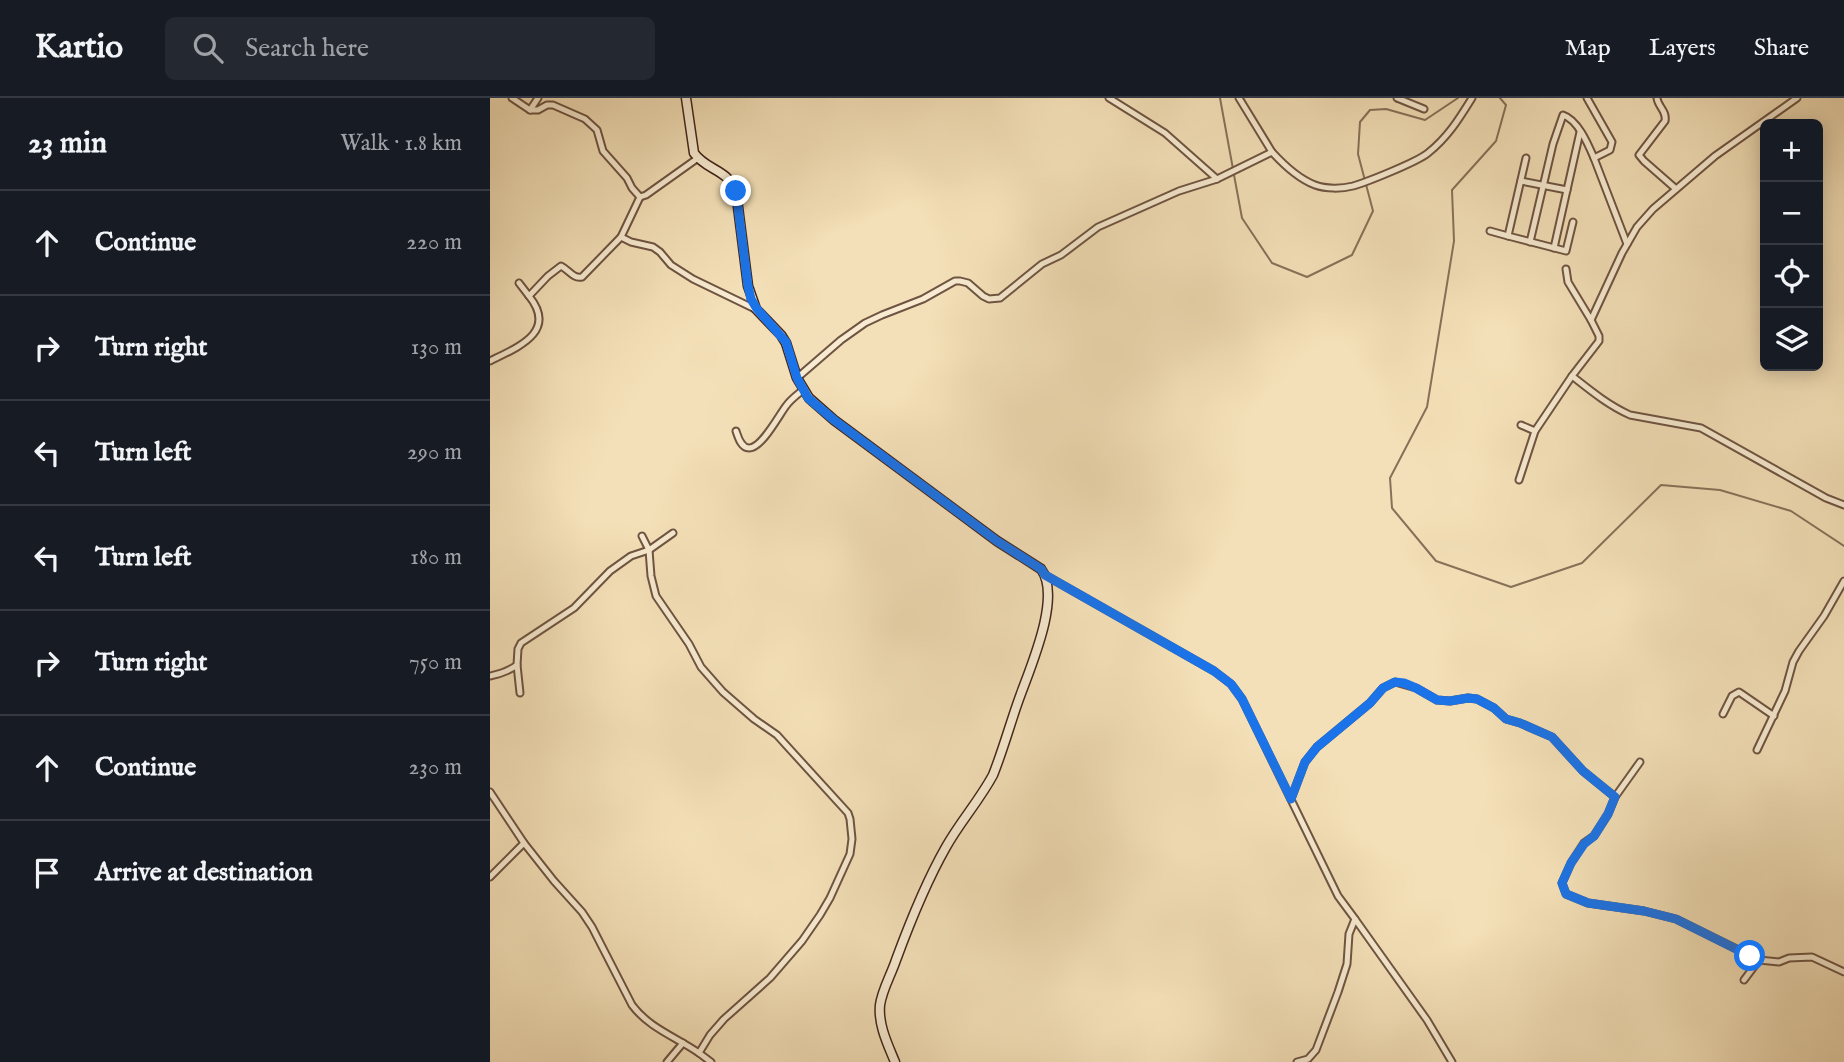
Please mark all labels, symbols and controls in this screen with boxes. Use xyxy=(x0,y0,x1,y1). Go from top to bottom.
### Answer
search box xyxy=(165,17,655,80)
text: Kartio xyxy=(35,27,123,69)
icon: search xyxy=(189,29,227,67)
text: Search here xyxy=(245,32,369,65)
text: Map xyxy=(1565,33,1611,64)
text: Layers xyxy=(1649,33,1716,64)
text: Share xyxy=(1754,33,1809,64)
map controls xyxy=(1760,119,1823,371)
button: + xyxy=(1760,119,1823,182)
text: 23 min xyxy=(28,125,107,163)
text: Walk · 1.8 km xyxy=(340,129,462,158)
route end xyxy=(720,175,751,206)
button: − xyxy=(1760,182,1823,245)
icon: ahead xyxy=(28,224,66,262)
text: Continue xyxy=(95,226,196,259)
text: 220 m xyxy=(406,228,462,257)
button: locate xyxy=(1760,245,1823,308)
button: layers xyxy=(1760,308,1823,371)
icon: right xyxy=(28,329,66,367)
text: Turn right xyxy=(95,331,208,364)
text: 130 m xyxy=(411,333,462,362)
icon: left xyxy=(28,434,66,472)
text: Turn left xyxy=(95,436,192,469)
text: 290 m xyxy=(407,438,462,467)
icon: left xyxy=(28,539,66,577)
text: Turn left xyxy=(95,541,192,574)
text: 180 m xyxy=(410,543,462,572)
icon: right xyxy=(28,644,66,682)
text: Turn right xyxy=(95,646,208,679)
text: 750 m xyxy=(409,648,462,677)
icon: ahead xyxy=(28,749,66,787)
text: Continue xyxy=(95,751,196,784)
text: 230 m xyxy=(409,753,462,782)
icon: arrive xyxy=(28,854,66,892)
text: Arrive at destination xyxy=(95,856,313,889)
route start xyxy=(1734,940,1765,971)

